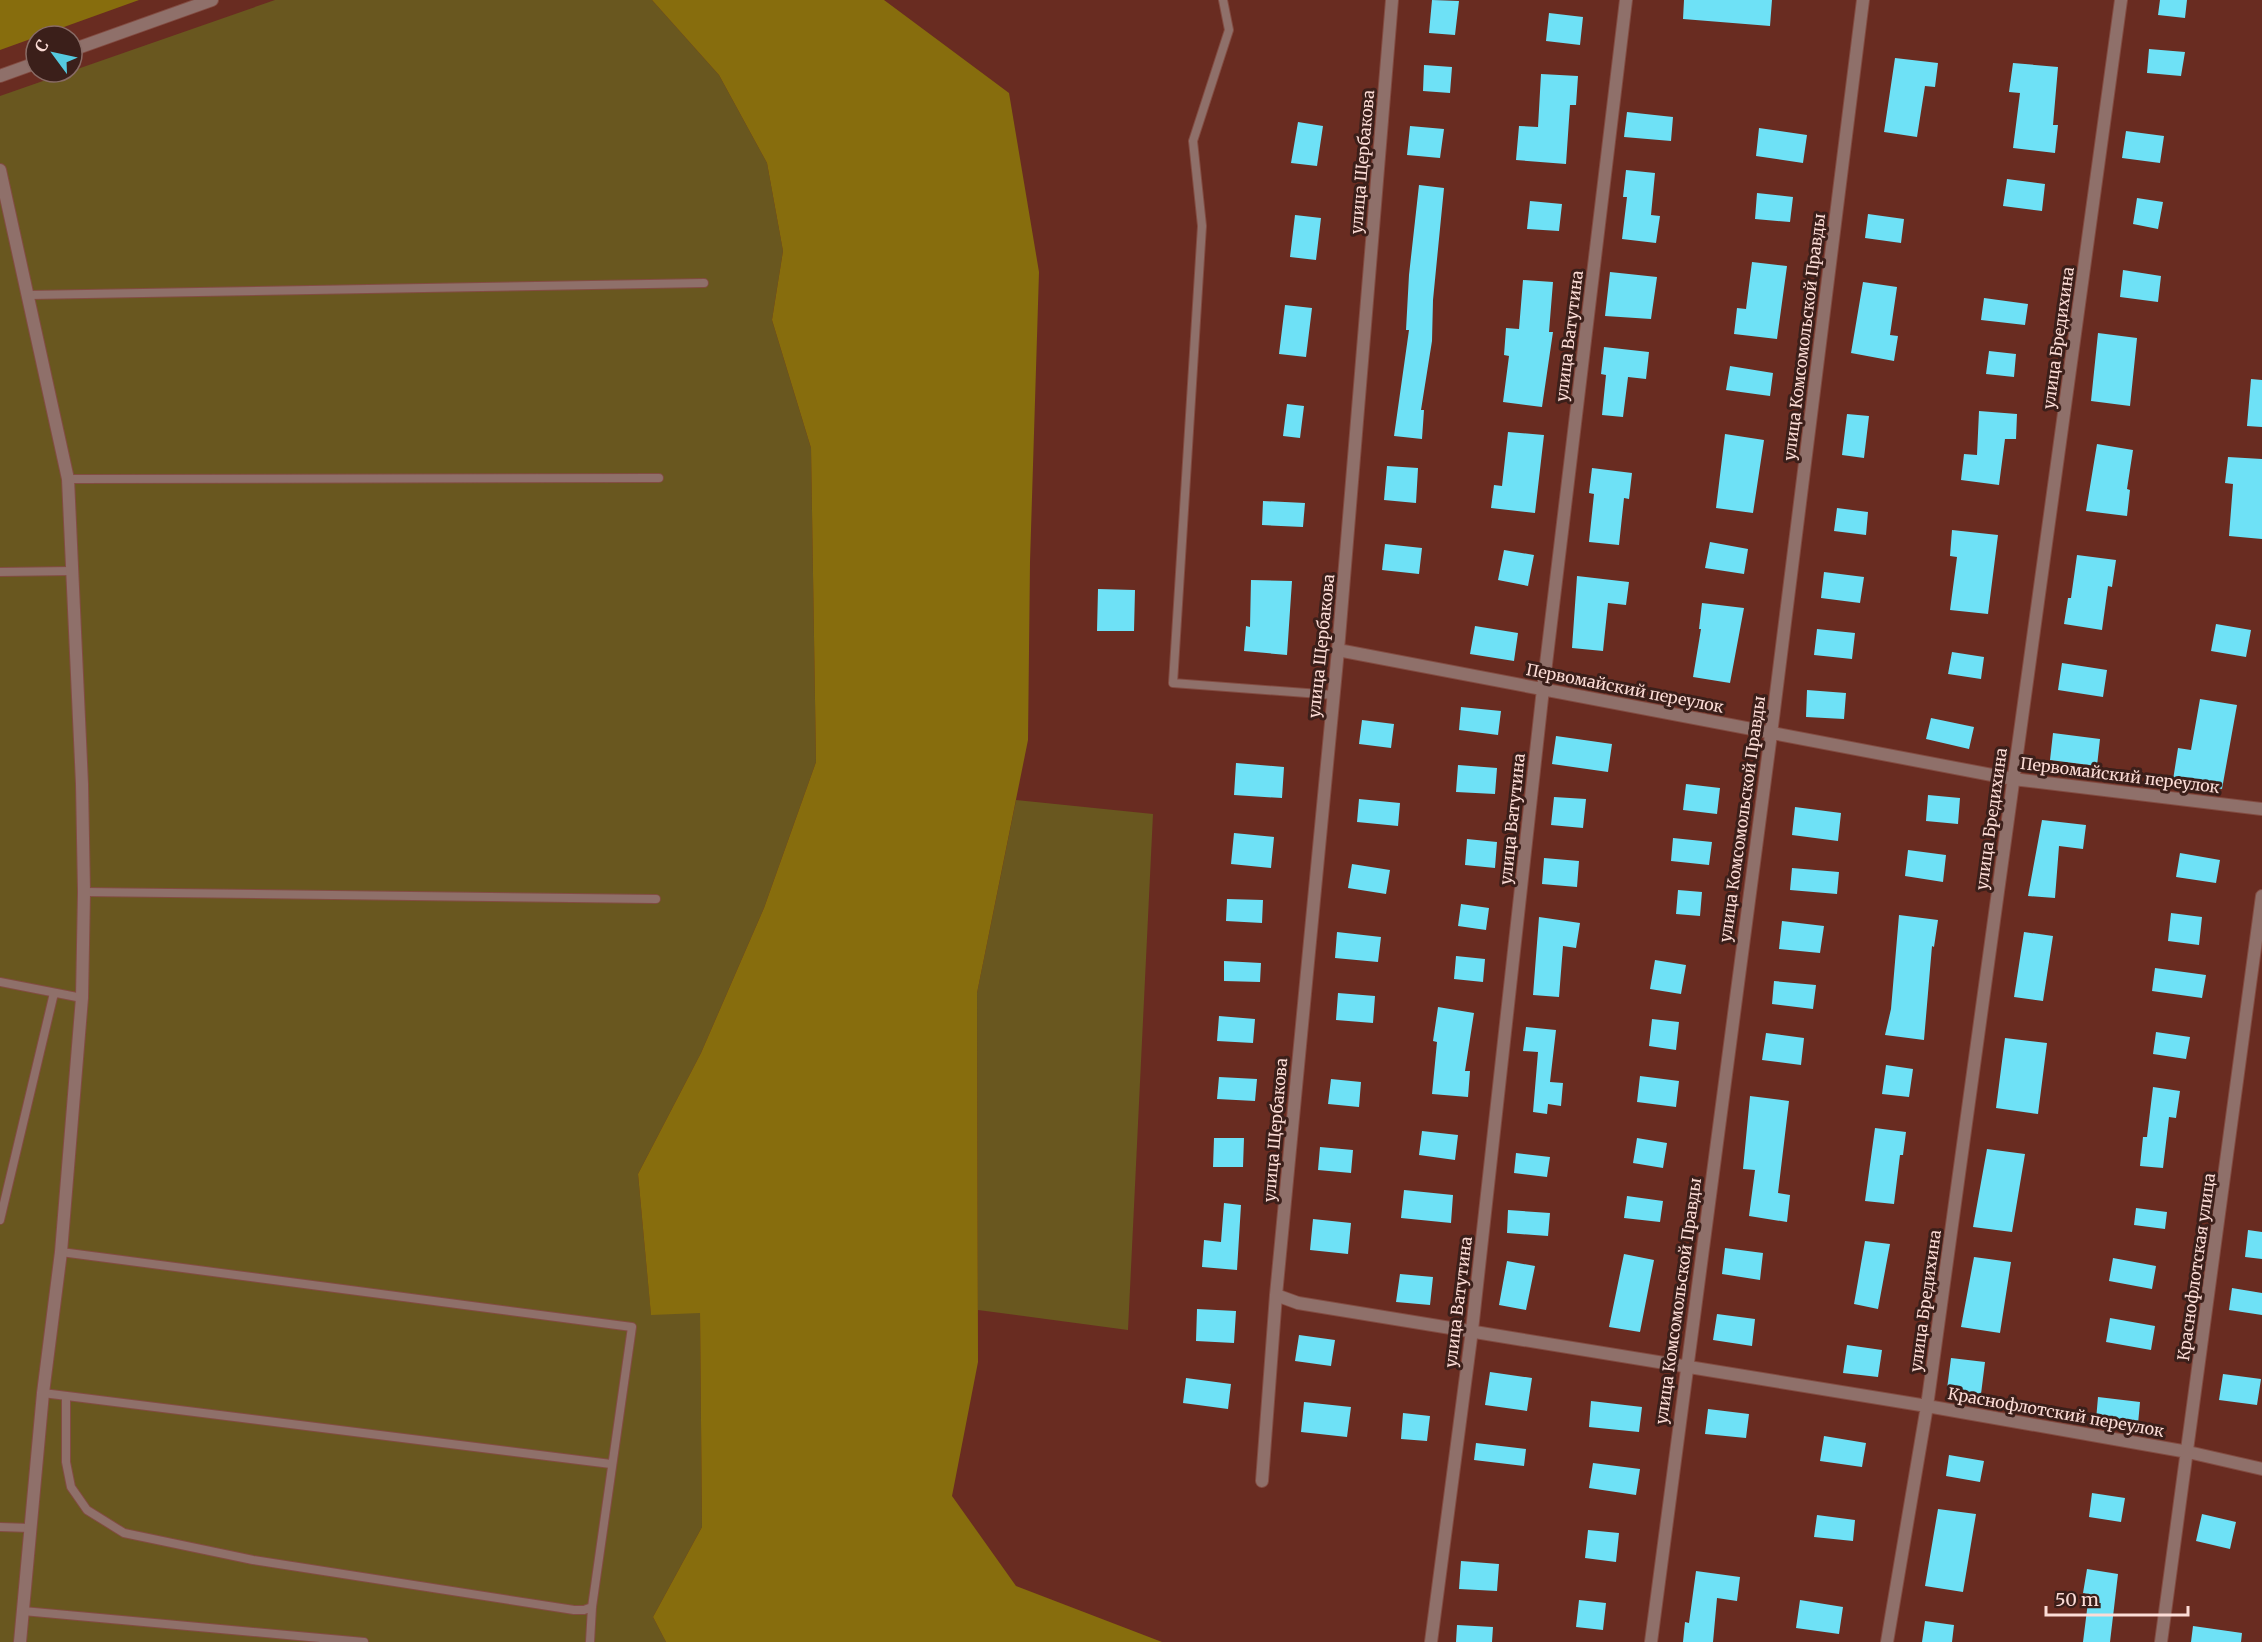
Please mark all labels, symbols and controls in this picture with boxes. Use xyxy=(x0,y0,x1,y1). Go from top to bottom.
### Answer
north arrow xyxy=(24,24,84,84)
text: С xyxy=(30,36,53,56)
street label: улица Щербакова xyxy=(1346,89,1378,235)
street label: улица Комсомольской Правды xyxy=(1779,212,1829,462)
street label: улица Бредихина xyxy=(2038,265,2078,410)
street label: улица Ватутина xyxy=(1551,269,1587,403)
street label: улица Щербакова xyxy=(1304,573,1339,719)
street label: Первомайский переулок xyxy=(1525,659,1725,717)
street label: улица Комсомольской Правды xyxy=(1715,694,1769,944)
street label: улица Бредихина xyxy=(1971,746,2011,891)
street label: улица Ватутина xyxy=(1495,752,1529,886)
street label: Первомайский переулок xyxy=(2019,753,2221,797)
street label: улица Щербакова xyxy=(1259,1057,1291,1203)
street label: Краснофлотская улица xyxy=(2173,1171,2219,1362)
street label: улица Комсомольской Правды xyxy=(1651,1176,1705,1426)
street label: улица Бредихина xyxy=(1905,1228,1945,1373)
street label: улица Ватутина xyxy=(1440,1235,1476,1369)
street label: Краснофлотский переулок xyxy=(1946,1383,2166,1441)
scale bar xyxy=(2046,1579,2188,1617)
text: 50 m xyxy=(2055,1588,2099,1611)

